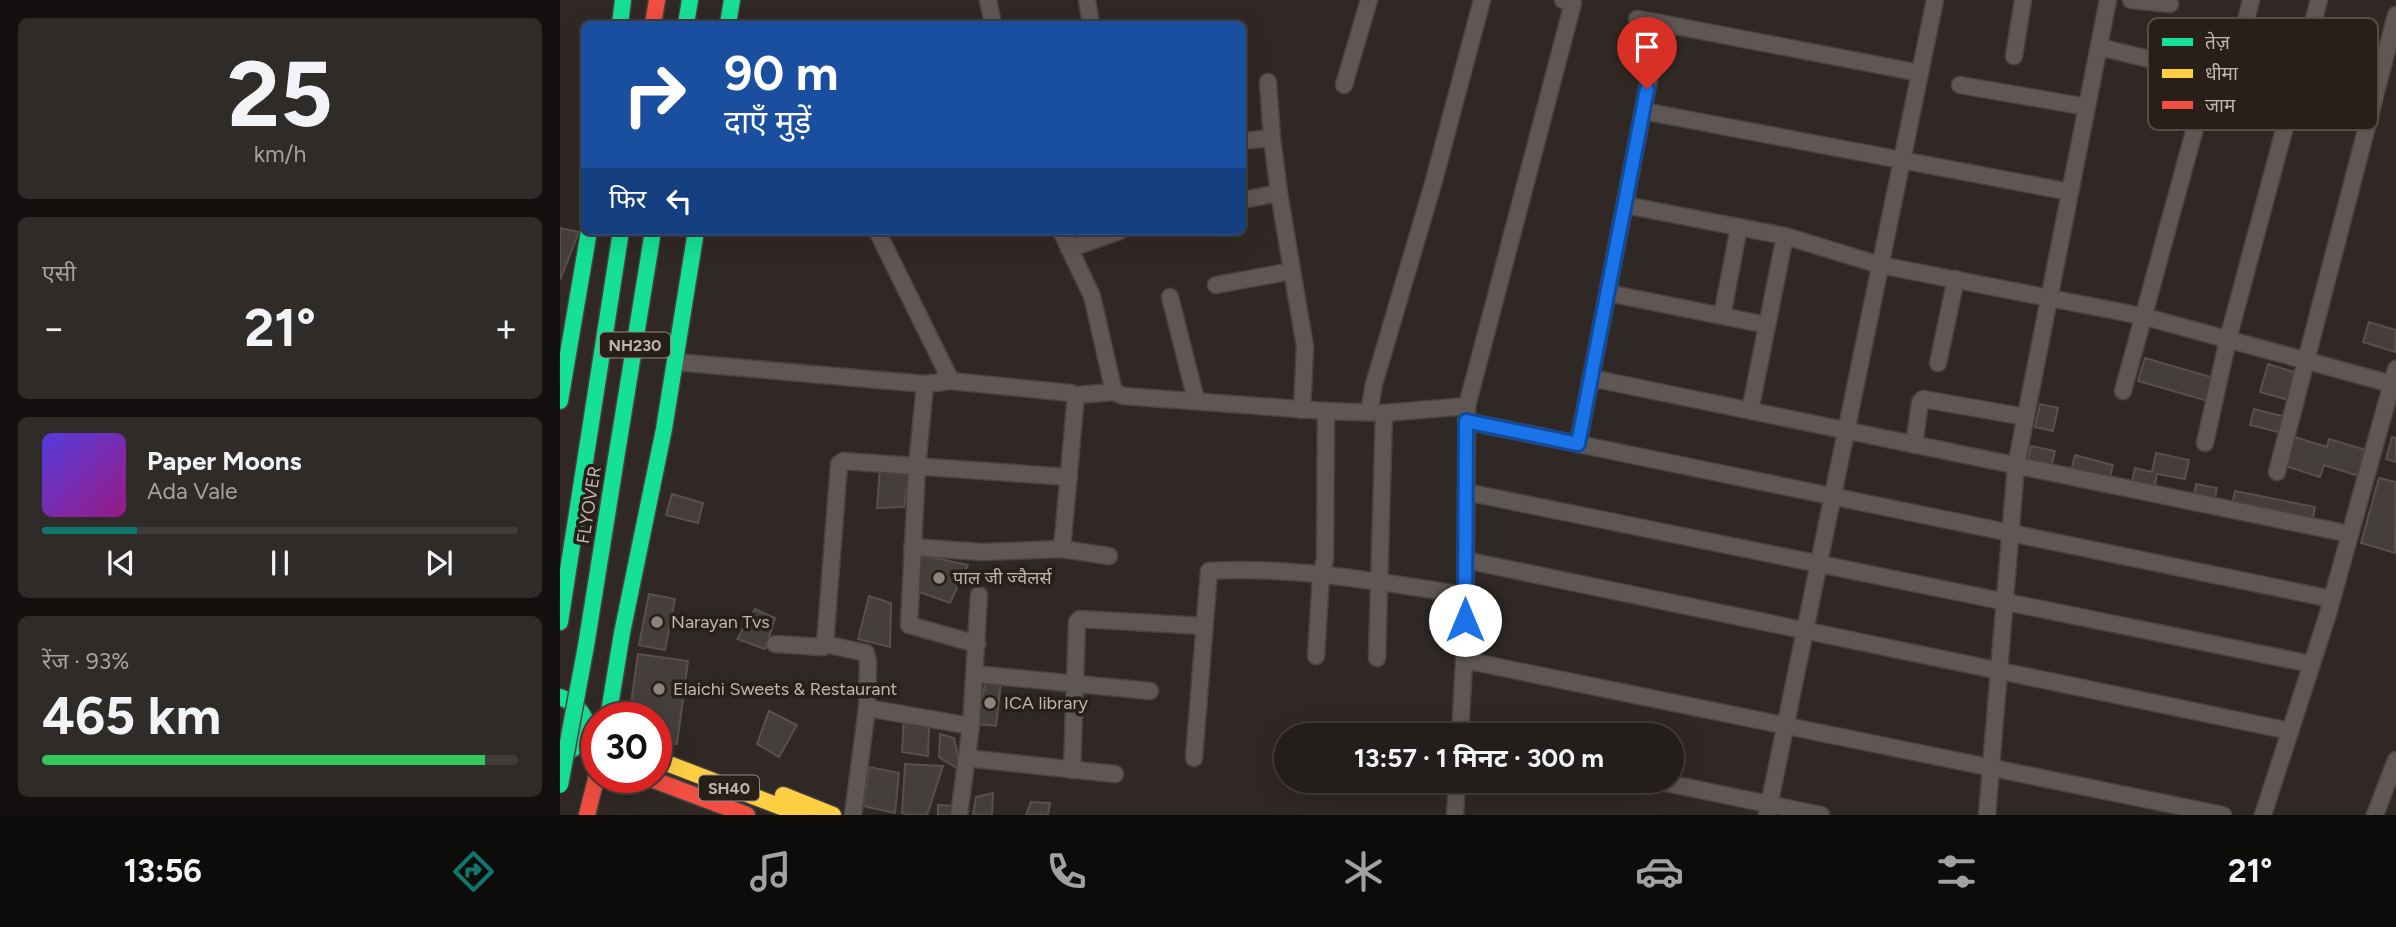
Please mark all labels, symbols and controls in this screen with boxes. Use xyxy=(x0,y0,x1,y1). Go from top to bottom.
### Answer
pin xyxy=(1617,17,1677,89)
legend xyxy=(2148,18,2378,130)
icon: arrive xyxy=(1628,28,1666,66)
text: तेज़ xyxy=(2205,31,2231,54)
text: 25 xyxy=(227,40,333,149)
text: 90 m xyxy=(724,43,839,102)
icon: right xyxy=(609,49,700,140)
text: धीमा xyxy=(2205,62,2239,85)
text: जाम xyxy=(2205,94,2236,117)
text: दाएँ मुड़ें xyxy=(724,103,811,141)
text: km/h xyxy=(254,140,306,168)
icon: left xyxy=(660,182,698,220)
text: फिर xyxy=(609,183,646,215)
text: एसी xyxy=(42,259,76,287)
text: 21° xyxy=(244,297,316,359)
text: − xyxy=(42,305,66,351)
text: + xyxy=(494,305,518,351)
road number: NH230 xyxy=(600,332,670,358)
text: Paper Moons xyxy=(147,445,302,477)
street label: FLYOVER xyxy=(572,465,606,545)
text: Ada Vale xyxy=(147,477,238,505)
icon: previous xyxy=(102,544,140,582)
icon: pause xyxy=(261,544,299,582)
icon: next xyxy=(420,544,458,582)
place label: पाल जी ज्वैलर्स xyxy=(953,567,1053,589)
marker: पाल जी ज्वैलर्स xyxy=(931,570,947,586)
position arrow xyxy=(1428,583,1502,657)
place label: Narayan Tvs xyxy=(671,611,770,633)
marker: Narayan Tvs xyxy=(649,614,665,630)
text: रेंज · 93% xyxy=(42,647,129,675)
place label: Elaichi Sweets & Restaurant xyxy=(673,678,897,700)
marker: Elaichi Sweets & Restaurant xyxy=(651,681,667,697)
text: 465 km xyxy=(42,685,221,747)
place label: ICA library xyxy=(1004,692,1089,714)
marker: ICA library xyxy=(982,695,998,711)
speed limit sign: 30 xyxy=(581,702,672,793)
text: 13:57 · 1 मिनट · 300 m xyxy=(1354,742,1604,774)
road number: SH40 xyxy=(699,776,759,800)
icon: directions xyxy=(449,847,498,896)
icon: music xyxy=(746,847,795,896)
icon: phone xyxy=(1042,847,1091,896)
icon: climate xyxy=(1339,847,1388,896)
icon: car xyxy=(1635,847,1684,896)
icon: filters xyxy=(1932,847,1981,896)
text: 13:56 xyxy=(124,852,202,890)
text: 21° xyxy=(2228,852,2272,890)

